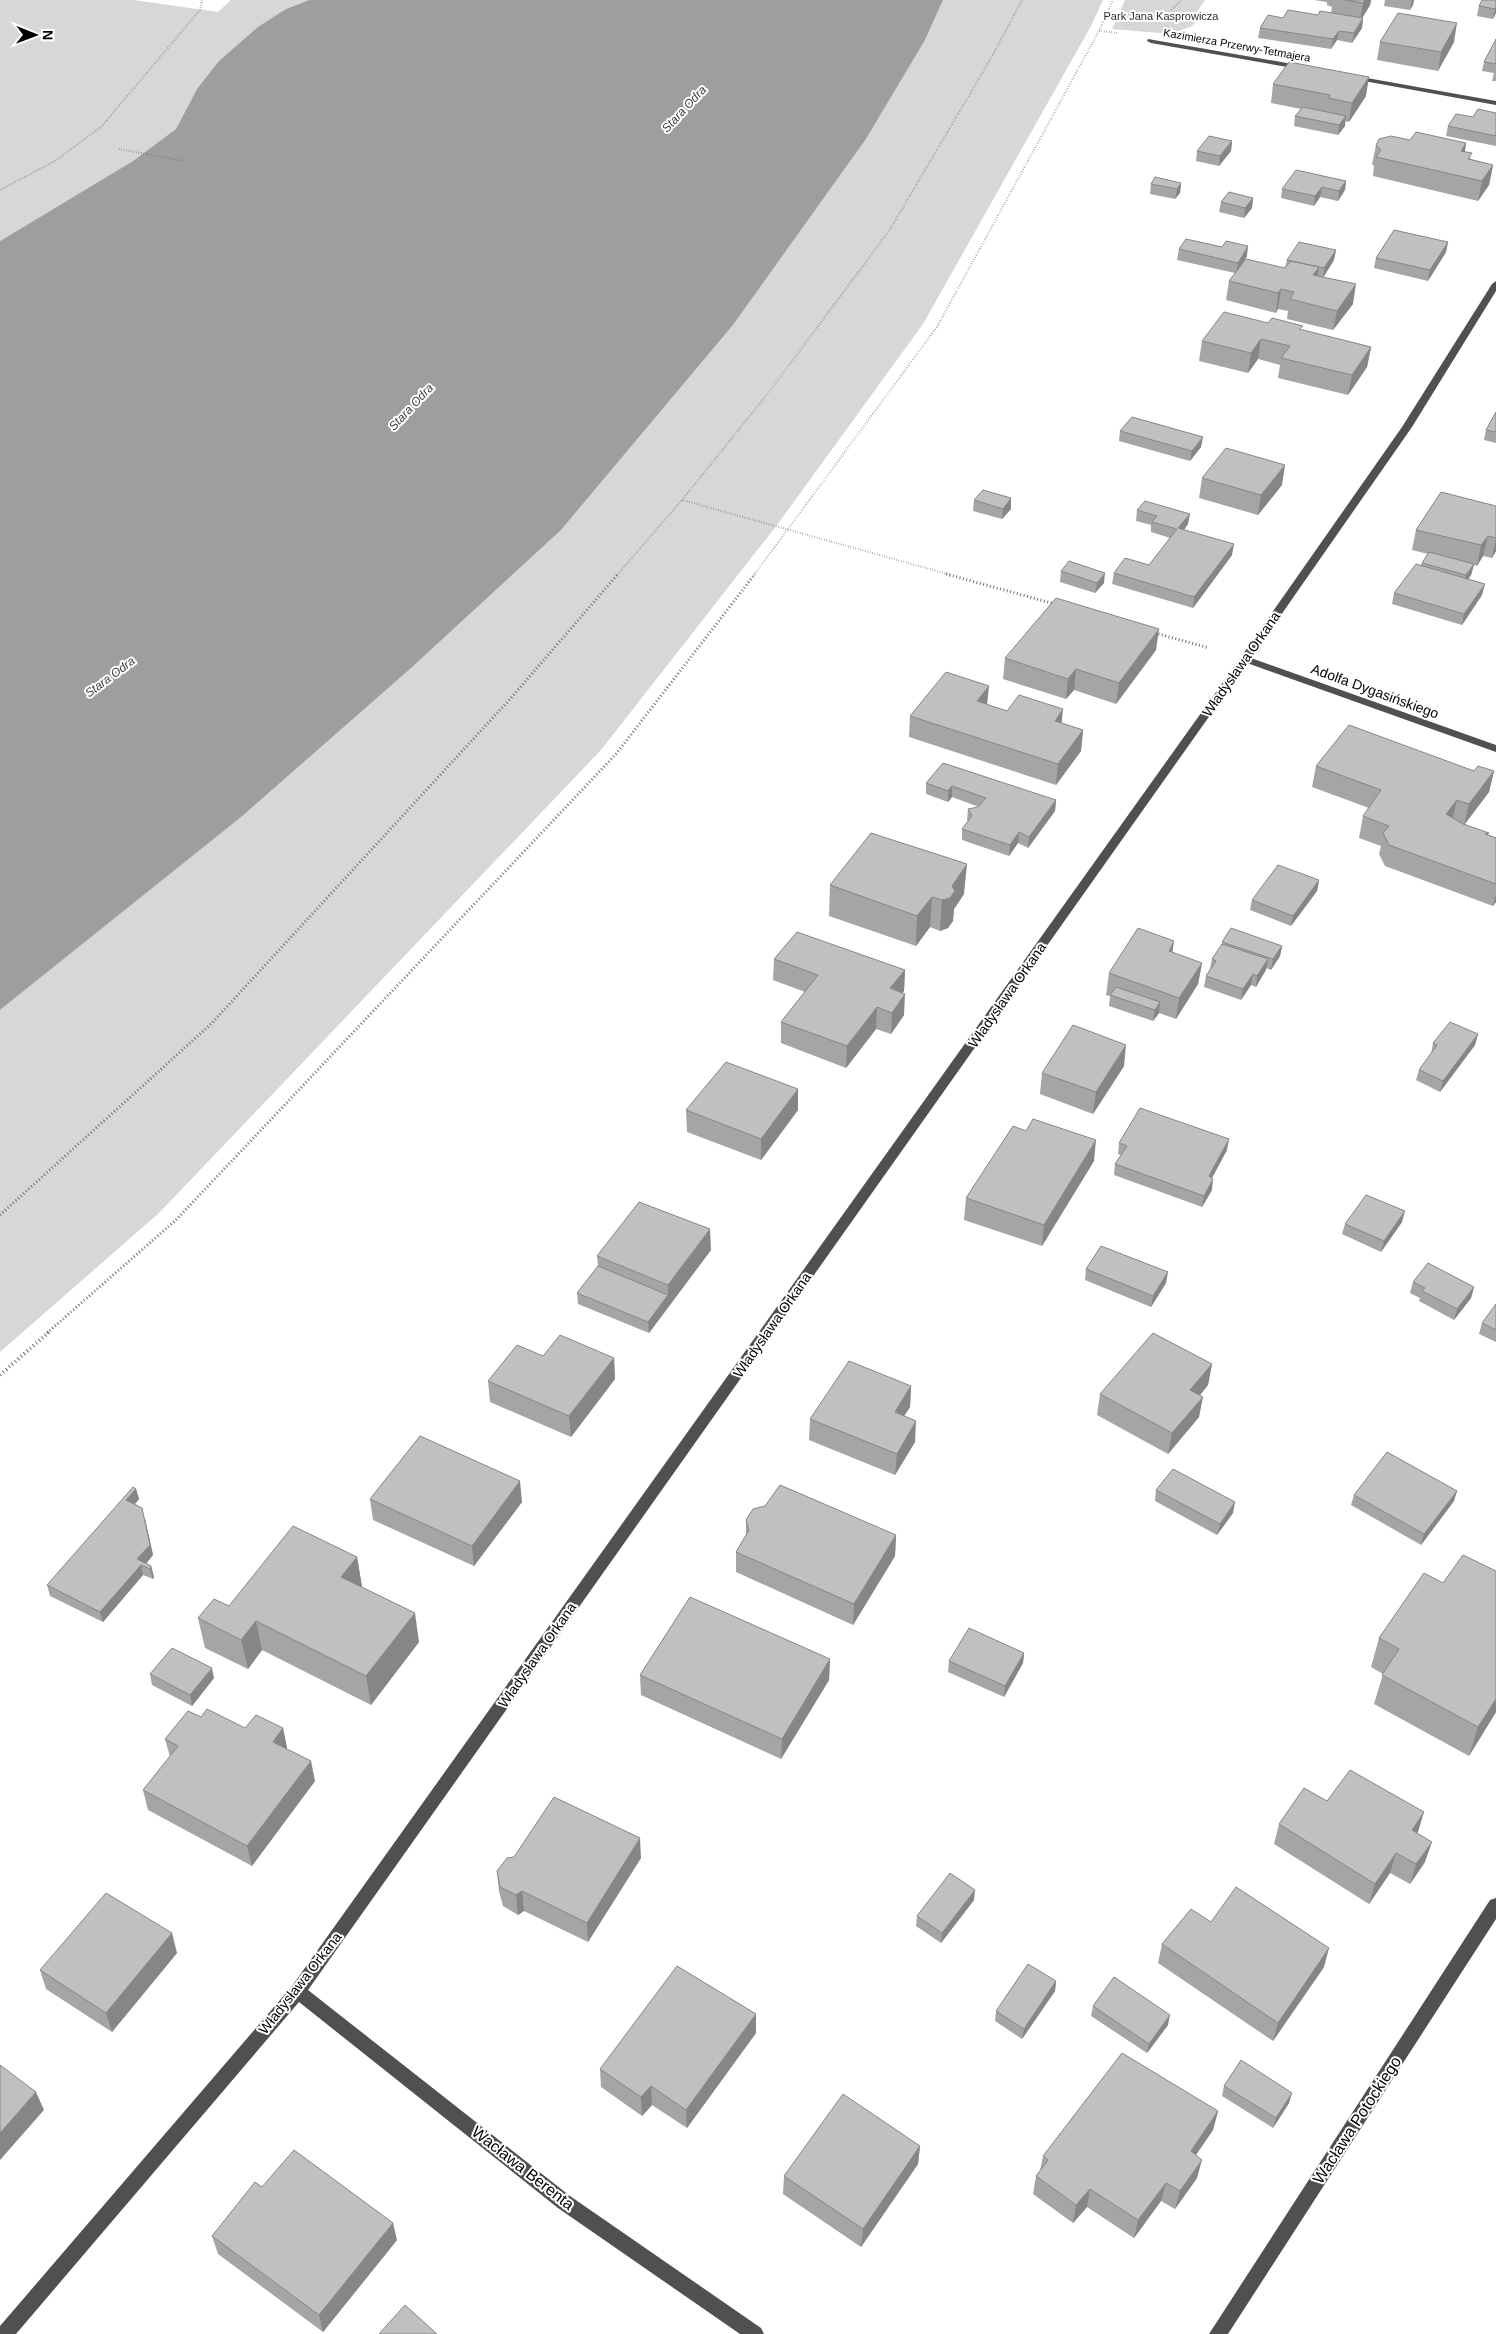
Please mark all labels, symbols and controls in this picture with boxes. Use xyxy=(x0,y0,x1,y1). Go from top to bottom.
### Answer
north arrow xyxy=(10,10,60,60)
park label: Park Jana Kasprowicza xyxy=(1104,10,1219,22)
street label: Kazimierza Przerwy-Tetmajera xyxy=(1163,26,1312,64)
text: N xyxy=(40,30,56,40)
water label: Stara Odra xyxy=(659,83,709,135)
water label: Stara Odra xyxy=(386,381,436,433)
street label: Władysława Orkana xyxy=(1199,608,1283,720)
water label: Stara Odra xyxy=(82,654,138,700)
street label: Adolfa Dygasińskiego xyxy=(1309,660,1441,722)
street label: Władysława Orkana xyxy=(965,939,1049,1051)
street label: Władysława Orkana xyxy=(730,1269,814,1381)
street label: Władysława Orkana xyxy=(495,1599,579,1711)
street label: Władysława Orkana xyxy=(255,1929,345,2037)
street label: Wacława Potockiego xyxy=(1310,2053,1404,2187)
street label: Wacława Berenta xyxy=(469,2123,577,2213)

